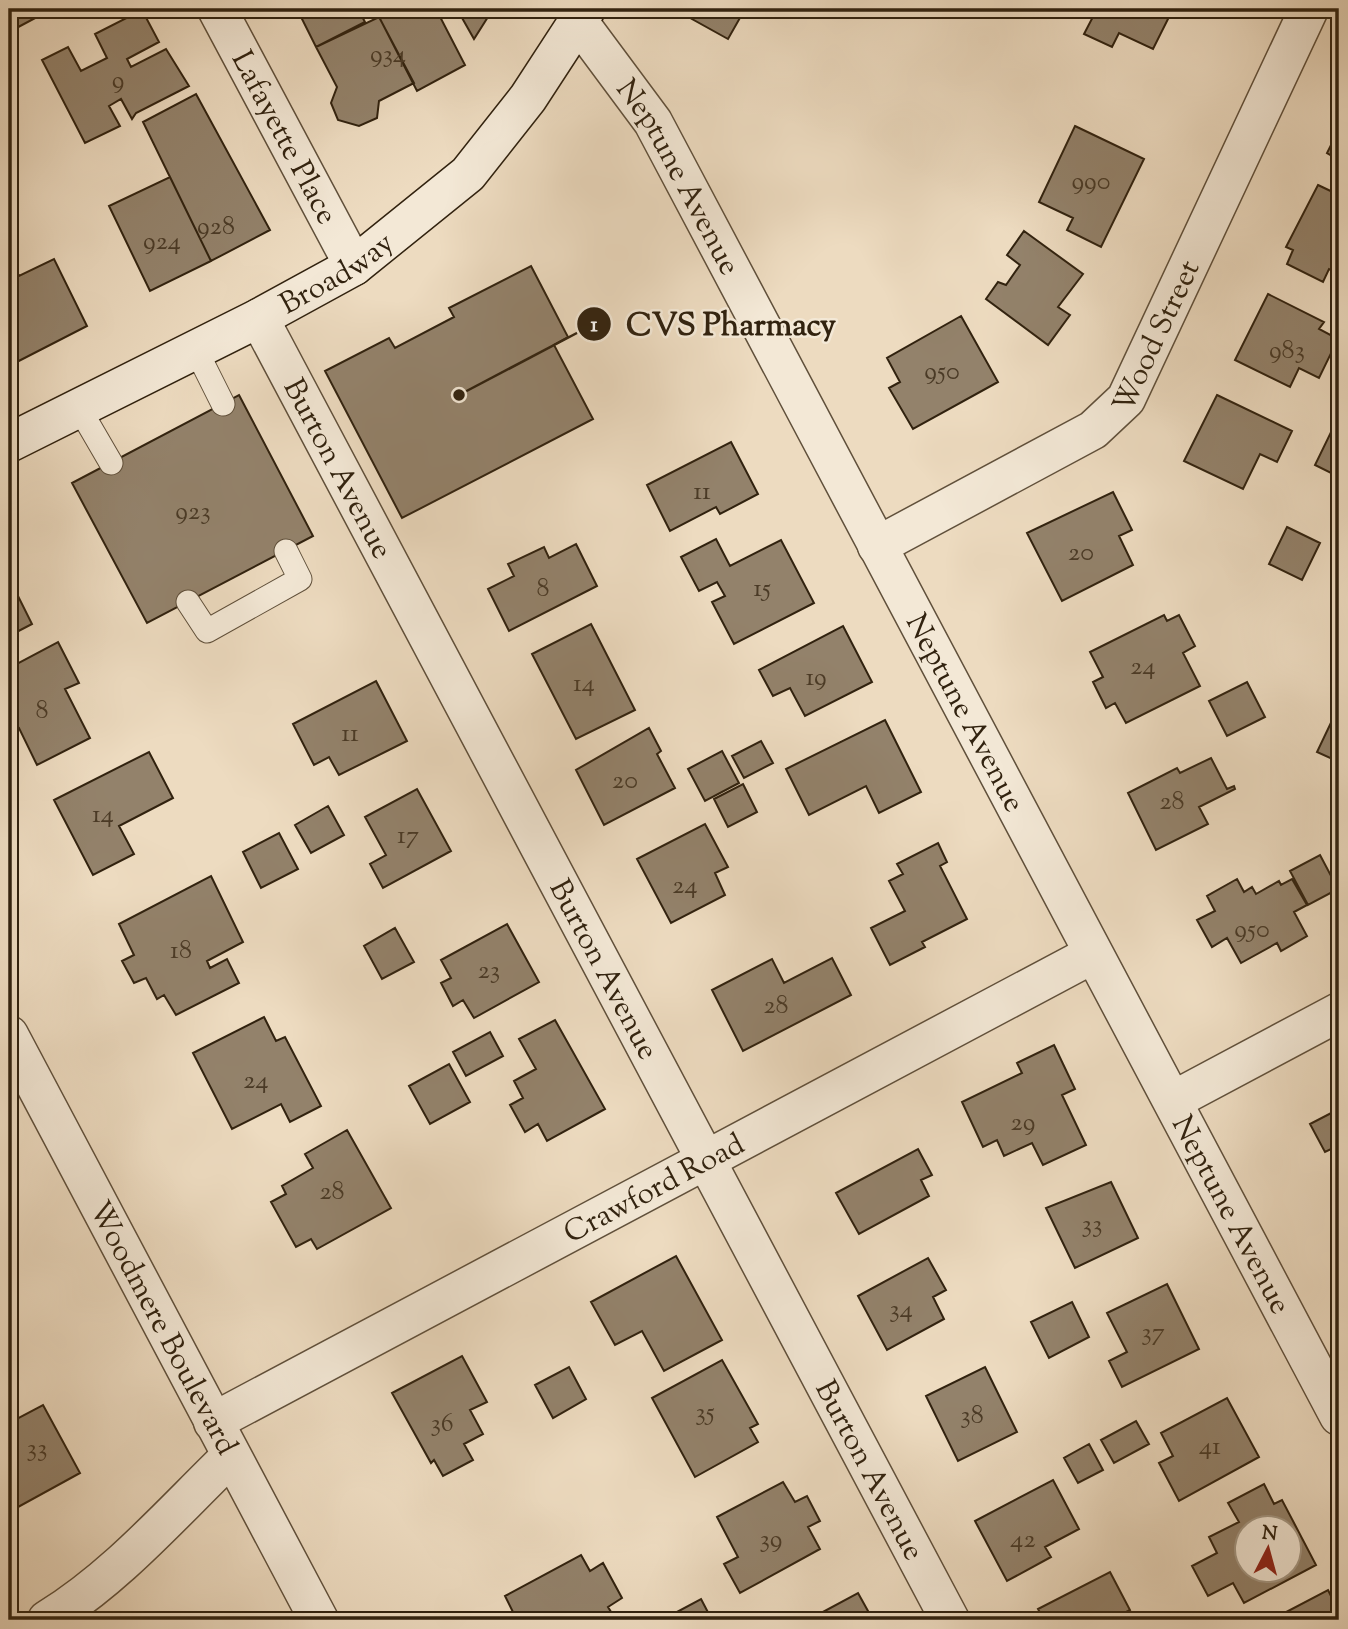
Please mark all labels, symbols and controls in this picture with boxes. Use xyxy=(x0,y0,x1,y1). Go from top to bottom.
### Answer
house number: 934 xyxy=(370,37,406,74)
street label: Lafayette Place xyxy=(219,44,347,233)
house number: 9 xyxy=(112,63,124,100)
street label: Neptune Avenue xyxy=(604,71,749,283)
house number: 990 xyxy=(1071,164,1111,201)
house number: 928 xyxy=(197,209,235,246)
street label: Broadway xyxy=(272,223,404,327)
house number: 924 xyxy=(143,224,181,261)
street label: Wood Street xyxy=(1103,254,1212,421)
callout: CVS Pharmacy xyxy=(577,297,850,350)
text: CVS Pharmacy xyxy=(626,304,836,350)
text: 1 xyxy=(590,311,598,341)
house number: 983 xyxy=(1269,333,1305,370)
house number: 950 xyxy=(924,354,960,391)
street label: Burton Avenue xyxy=(271,372,402,567)
house number: 11 xyxy=(693,474,711,511)
house number: 923 xyxy=(175,494,211,531)
house number: 20 xyxy=(1068,535,1094,572)
house number: 8 xyxy=(536,571,550,608)
house number: 15 xyxy=(753,571,771,608)
street label: Neptune Avenue xyxy=(893,607,1034,821)
house number: 24 xyxy=(1130,649,1156,686)
house number: 19 xyxy=(805,660,827,697)
house number: 14 xyxy=(573,666,595,703)
house number: 8 xyxy=(35,693,49,730)
house number: 11 xyxy=(341,716,359,753)
house number: 20 xyxy=(612,763,638,800)
house number: 28 xyxy=(1159,784,1185,821)
house number: 14 xyxy=(92,797,114,834)
house number: 17 xyxy=(397,818,419,855)
house number: 24 xyxy=(672,868,698,905)
street label: Burton Avenue xyxy=(537,872,668,1068)
house number: 950 xyxy=(1234,912,1270,949)
house number: 18 xyxy=(170,933,192,970)
house number: 23 xyxy=(478,953,500,990)
house number: 28 xyxy=(763,988,789,1025)
house number: 24 xyxy=(243,1063,269,1100)
house number: 29 xyxy=(1011,1105,1035,1142)
street label: Neptune Avenue xyxy=(1159,1108,1300,1322)
street label: Crawford Road xyxy=(557,1124,753,1256)
house number: 28 xyxy=(319,1174,345,1211)
street label: Woodmere Boulevard xyxy=(77,1194,247,1463)
house number: 33 xyxy=(1081,1207,1103,1244)
house number: 34 xyxy=(889,1292,913,1329)
house number: 37 xyxy=(1141,1315,1165,1352)
street label: Burton Avenue xyxy=(803,1373,934,1569)
house number: 35 xyxy=(695,1395,715,1432)
house number: 38 xyxy=(960,1398,984,1435)
house number: 36 xyxy=(430,1406,454,1443)
house number: 41 xyxy=(1199,1429,1221,1466)
house number: 33 xyxy=(26,1431,48,1468)
north arrow xyxy=(1232,1514,1302,1584)
text: N xyxy=(1261,1520,1278,1549)
house number: 39 xyxy=(760,1522,782,1559)
house number: 42 xyxy=(1010,1522,1036,1559)

